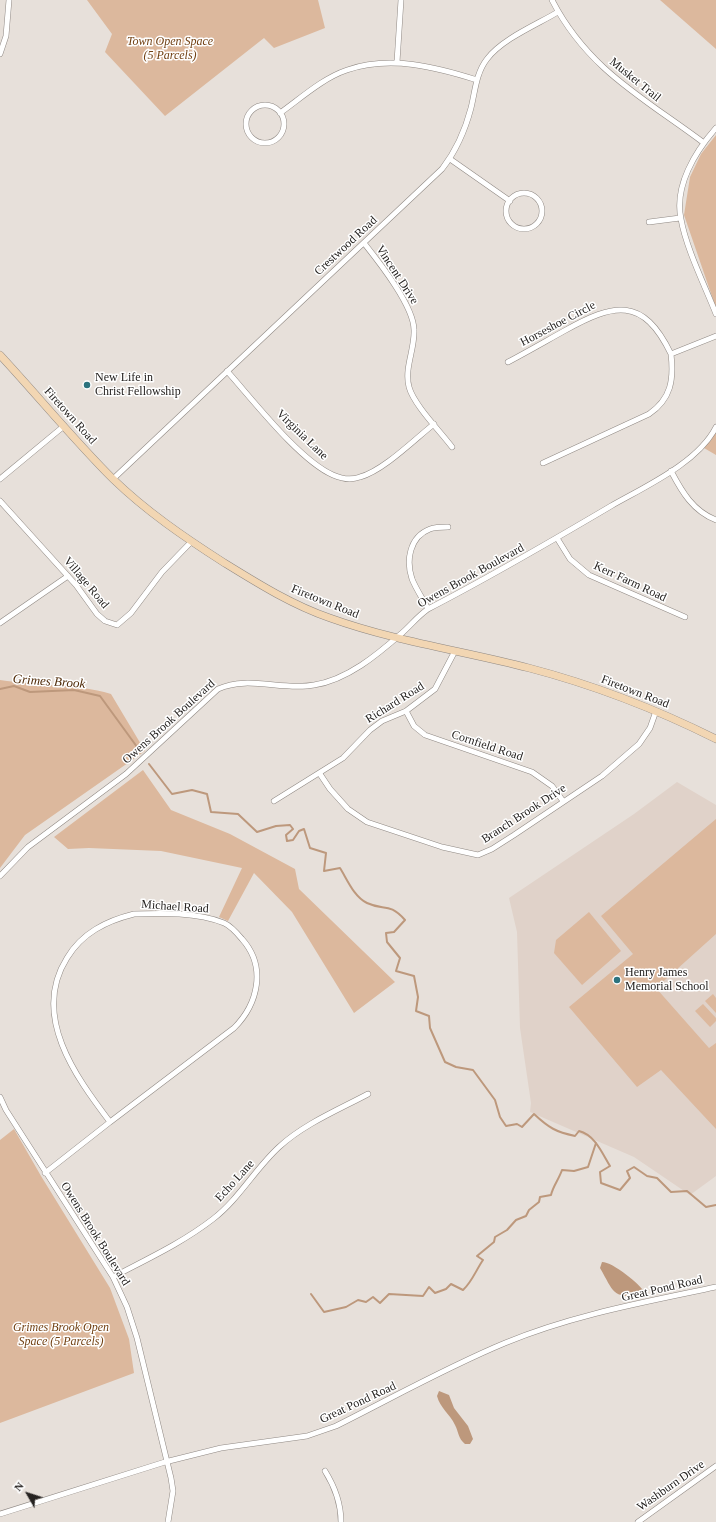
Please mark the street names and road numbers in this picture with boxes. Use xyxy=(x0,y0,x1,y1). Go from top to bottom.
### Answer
street label: Musket Trail xyxy=(606,55,664,105)
street label: Crestwood Road xyxy=(312,213,380,279)
street label: Vincent Drive xyxy=(373,243,421,307)
street label: Horseshoe Circle xyxy=(518,298,598,350)
street label: Firetown Road xyxy=(41,385,99,447)
street label: Virginia Lane xyxy=(273,407,331,463)
street label: Owens Brook Boulevard xyxy=(415,541,527,611)
street label: Village Road xyxy=(60,554,112,612)
street label: Kerr Farm Road xyxy=(591,559,669,605)
street label: Firetown Road xyxy=(289,582,361,622)
street label: Firetown Road xyxy=(599,672,671,712)
street label: Owens Brook Boulevard xyxy=(120,677,218,767)
street label: Richard Road xyxy=(363,679,427,727)
street label: Cornfield Road xyxy=(449,728,525,764)
street label: Branch Brook Drive xyxy=(479,781,569,847)
street label: Michael Road xyxy=(141,897,209,917)
street label: Echo Lane xyxy=(212,1157,258,1205)
street label: Owens Brook Boulevard xyxy=(57,1180,133,1288)
street label: Great Pond Road xyxy=(620,1273,704,1305)
street label: Great Pond Road xyxy=(318,1379,398,1427)
street label: Washburn Drive xyxy=(635,1458,707,1514)

